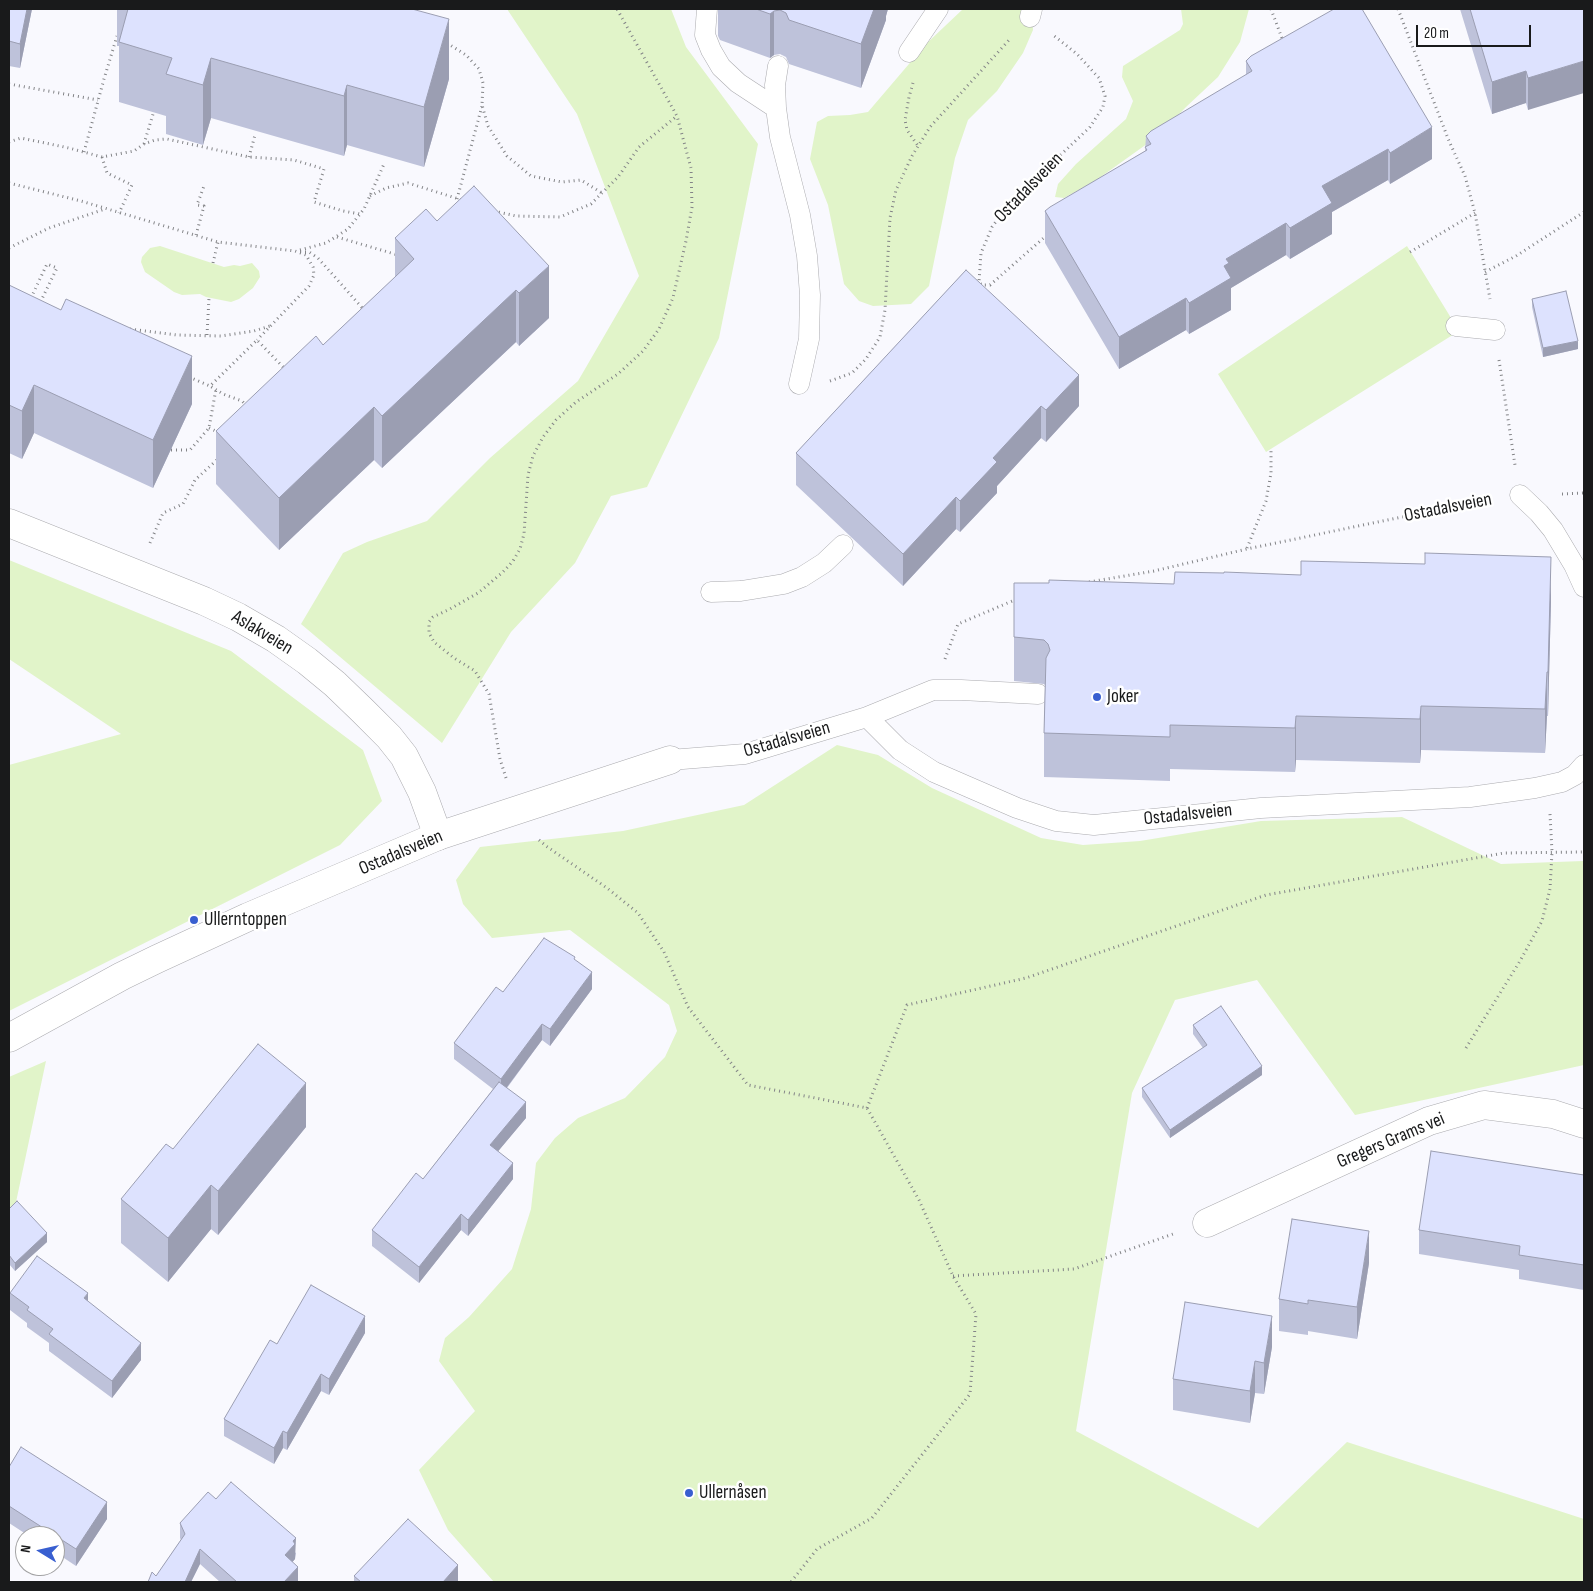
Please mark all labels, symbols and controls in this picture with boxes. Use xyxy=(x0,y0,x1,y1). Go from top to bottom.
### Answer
scale bar xyxy=(1418,15,1533,47)
text: 20 m xyxy=(1424,24,1449,43)
street label: Ostadalsveien xyxy=(990,148,1068,228)
street label: Ostadalsveien xyxy=(1402,488,1494,528)
street label: Aslakveien xyxy=(227,606,297,660)
place label: Joker xyxy=(1107,686,1139,708)
marker: Joker xyxy=(1091,691,1103,703)
street label: Ostadalsveien xyxy=(741,717,833,763)
street label: Ostadalsveien xyxy=(1143,799,1233,831)
street label: Ostadalsveien xyxy=(356,825,446,881)
place label: Ullerntoppen xyxy=(204,909,287,931)
marker: Ullerntoppen xyxy=(188,914,200,926)
street label: Gregers Grams vei xyxy=(1334,1108,1448,1174)
place label: Ullernåsen xyxy=(699,1482,767,1504)
marker: Ullernåsen xyxy=(683,1487,695,1499)
north arrow xyxy=(15,1526,65,1576)
text: N xyxy=(17,1544,35,1554)

